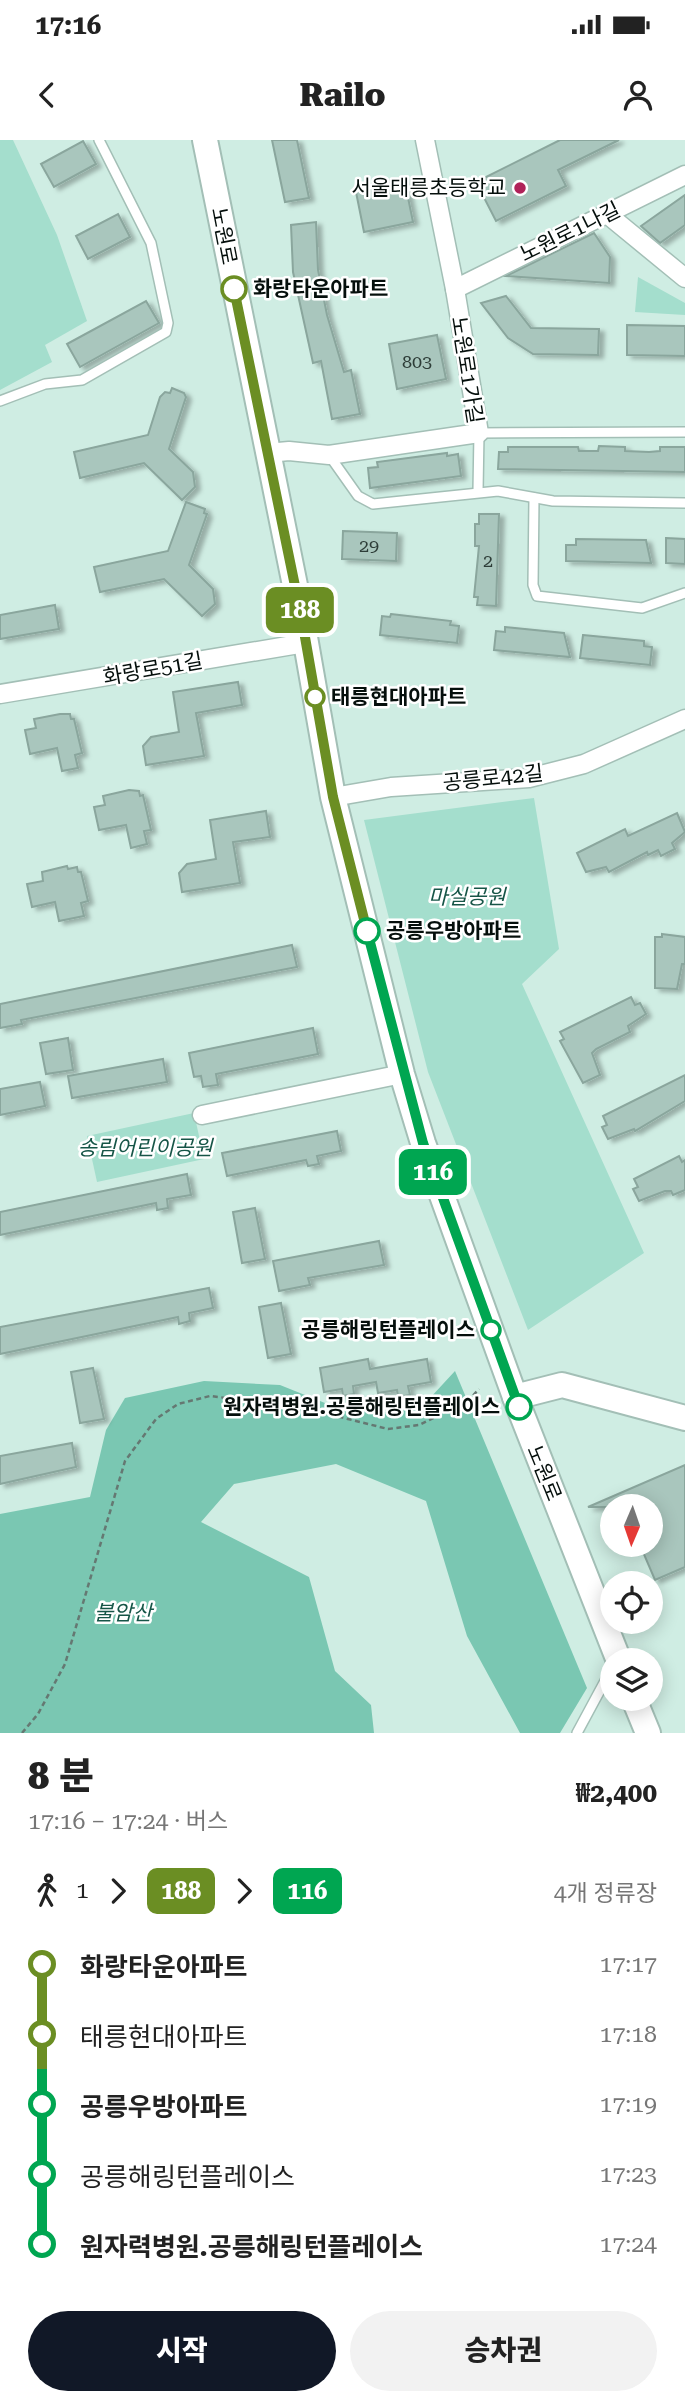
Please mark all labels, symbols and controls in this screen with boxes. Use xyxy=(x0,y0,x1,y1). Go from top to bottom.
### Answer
text: 17:16 xyxy=(35,10,101,40)
icon: back xyxy=(28,76,66,114)
text: Railo xyxy=(299,76,386,114)
icon: person xyxy=(619,76,657,114)
place label: 서울태릉초등학교 xyxy=(351,176,506,200)
marker: 서울태릉초등학교 xyxy=(512,180,528,196)
street label: 노원로1나길 xyxy=(516,197,624,267)
street label: 노원로 xyxy=(207,205,241,267)
marker: 화랑타운아파트 xyxy=(221,276,247,302)
place label: 화랑타운아파트 xyxy=(253,277,388,301)
street label: 노원로1가길 xyxy=(447,315,487,425)
house number: 803 xyxy=(402,351,432,372)
house number: 29 xyxy=(359,535,379,556)
house number: 2 xyxy=(483,550,493,571)
line badge: 188 xyxy=(260,587,340,633)
text: 188 xyxy=(280,596,320,624)
street label: 화랑로51길 xyxy=(101,648,205,690)
place label: 태릉현대아파트 xyxy=(331,685,466,709)
marker: 태릉현대아파트 xyxy=(305,687,325,707)
street label: 공릉로42길 xyxy=(442,761,544,795)
park label: 마실공원 xyxy=(428,885,507,909)
marker: 공릉우방아파트 xyxy=(354,918,380,944)
place label: 공릉우방아파트 xyxy=(386,919,521,943)
park label: 송림어린이공원 xyxy=(77,1136,214,1160)
line badge: 116 xyxy=(393,1149,473,1195)
text: 116 xyxy=(413,1158,453,1186)
place label: 공릉해링턴플레이스 xyxy=(301,1318,475,1342)
marker: 공릉해링턴플레이스 xyxy=(481,1320,501,1340)
marker: 원자력병원.공릉해링턴플레이스 xyxy=(506,1394,532,1420)
place label: 원자력병원.공릉해링턴플레이스 xyxy=(223,1395,500,1419)
street label: 노원로 xyxy=(522,1442,566,1504)
north arrow xyxy=(600,1494,663,1558)
map controls xyxy=(600,1494,663,1711)
button: locate xyxy=(600,1571,663,1634)
park label: 불암산 xyxy=(94,1601,155,1625)
button: layers xyxy=(600,1648,663,1711)
text: 8 분 xyxy=(28,1754,94,1798)
text: ₩2,400 xyxy=(576,1778,657,1808)
text: 17:16 – 17:24 · 버스 xyxy=(28,1808,228,1835)
icon: walk xyxy=(28,1872,66,1910)
icon: forward xyxy=(99,1872,137,1910)
icon: forward xyxy=(225,1872,263,1910)
text: 1 xyxy=(76,1877,89,1904)
text: 188 xyxy=(161,1877,201,1905)
text: 116 xyxy=(287,1877,328,1905)
text: 4개 정류장 xyxy=(554,1880,657,1907)
text: 17:17 xyxy=(600,1951,657,1978)
text: 화랑타운아파트 xyxy=(80,1952,247,1982)
text: 17:18 xyxy=(600,2021,657,2048)
text: 태릉현대아파트 xyxy=(80,2022,247,2052)
text: 17:19 xyxy=(600,2091,657,2118)
text: 공릉우방아파트 xyxy=(80,2092,247,2122)
text: 17:23 xyxy=(600,2161,657,2188)
text: 공릉해링턴플레이스 xyxy=(80,2162,295,2192)
text: 17:24 xyxy=(600,2231,657,2258)
text: 원자력병원.공릉해링턴플레이스 xyxy=(80,2232,423,2262)
button: 시작 xyxy=(28,2311,336,2391)
button: 승차권 xyxy=(350,2311,657,2391)

